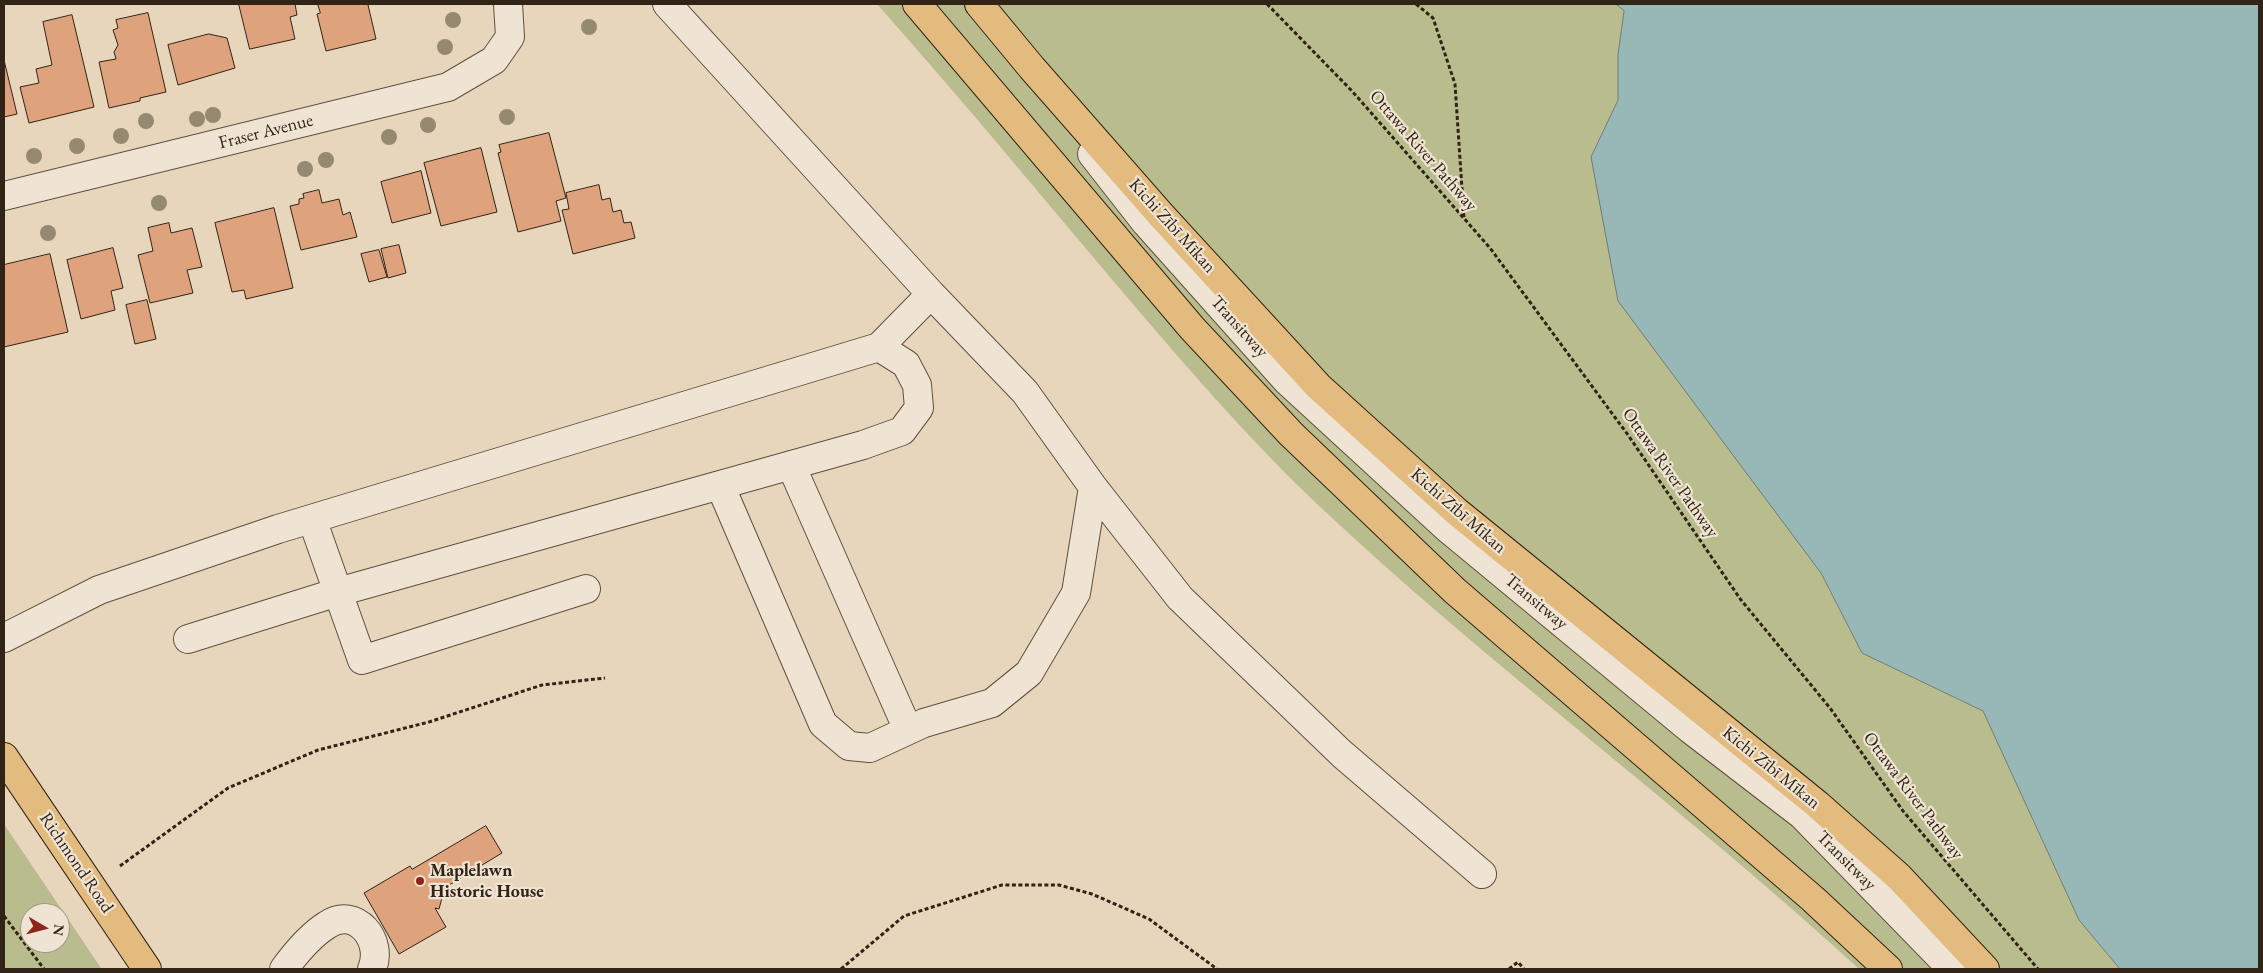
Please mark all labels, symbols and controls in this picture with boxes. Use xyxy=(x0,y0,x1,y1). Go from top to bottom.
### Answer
street label: Ottawa River Pathway xyxy=(1364,86,1482,216)
street label: Fraser Avenue xyxy=(217,110,315,154)
street label: Kichi Zībī Mīkan xyxy=(1124,174,1220,278)
street label: Transitway xyxy=(1206,292,1272,362)
street label: Ottawa River Pathway xyxy=(1617,404,1723,542)
street label: Kichi Zībī Mīkan xyxy=(1406,464,1510,558)
street label: Transitway xyxy=(1500,569,1572,635)
street label: Kichi Zībī Mīkan xyxy=(1718,722,1824,814)
street label: Ottawa River Pathway xyxy=(1858,728,1968,864)
street label: Richmond Road xyxy=(34,809,118,917)
street label: Transitway xyxy=(1812,827,1880,895)
place label: Maplelawn Historic House xyxy=(430,860,544,902)
marker: Maplelawn Historic House xyxy=(414,875,426,887)
north arrow xyxy=(20,903,70,953)
text: N xyxy=(49,923,69,937)

